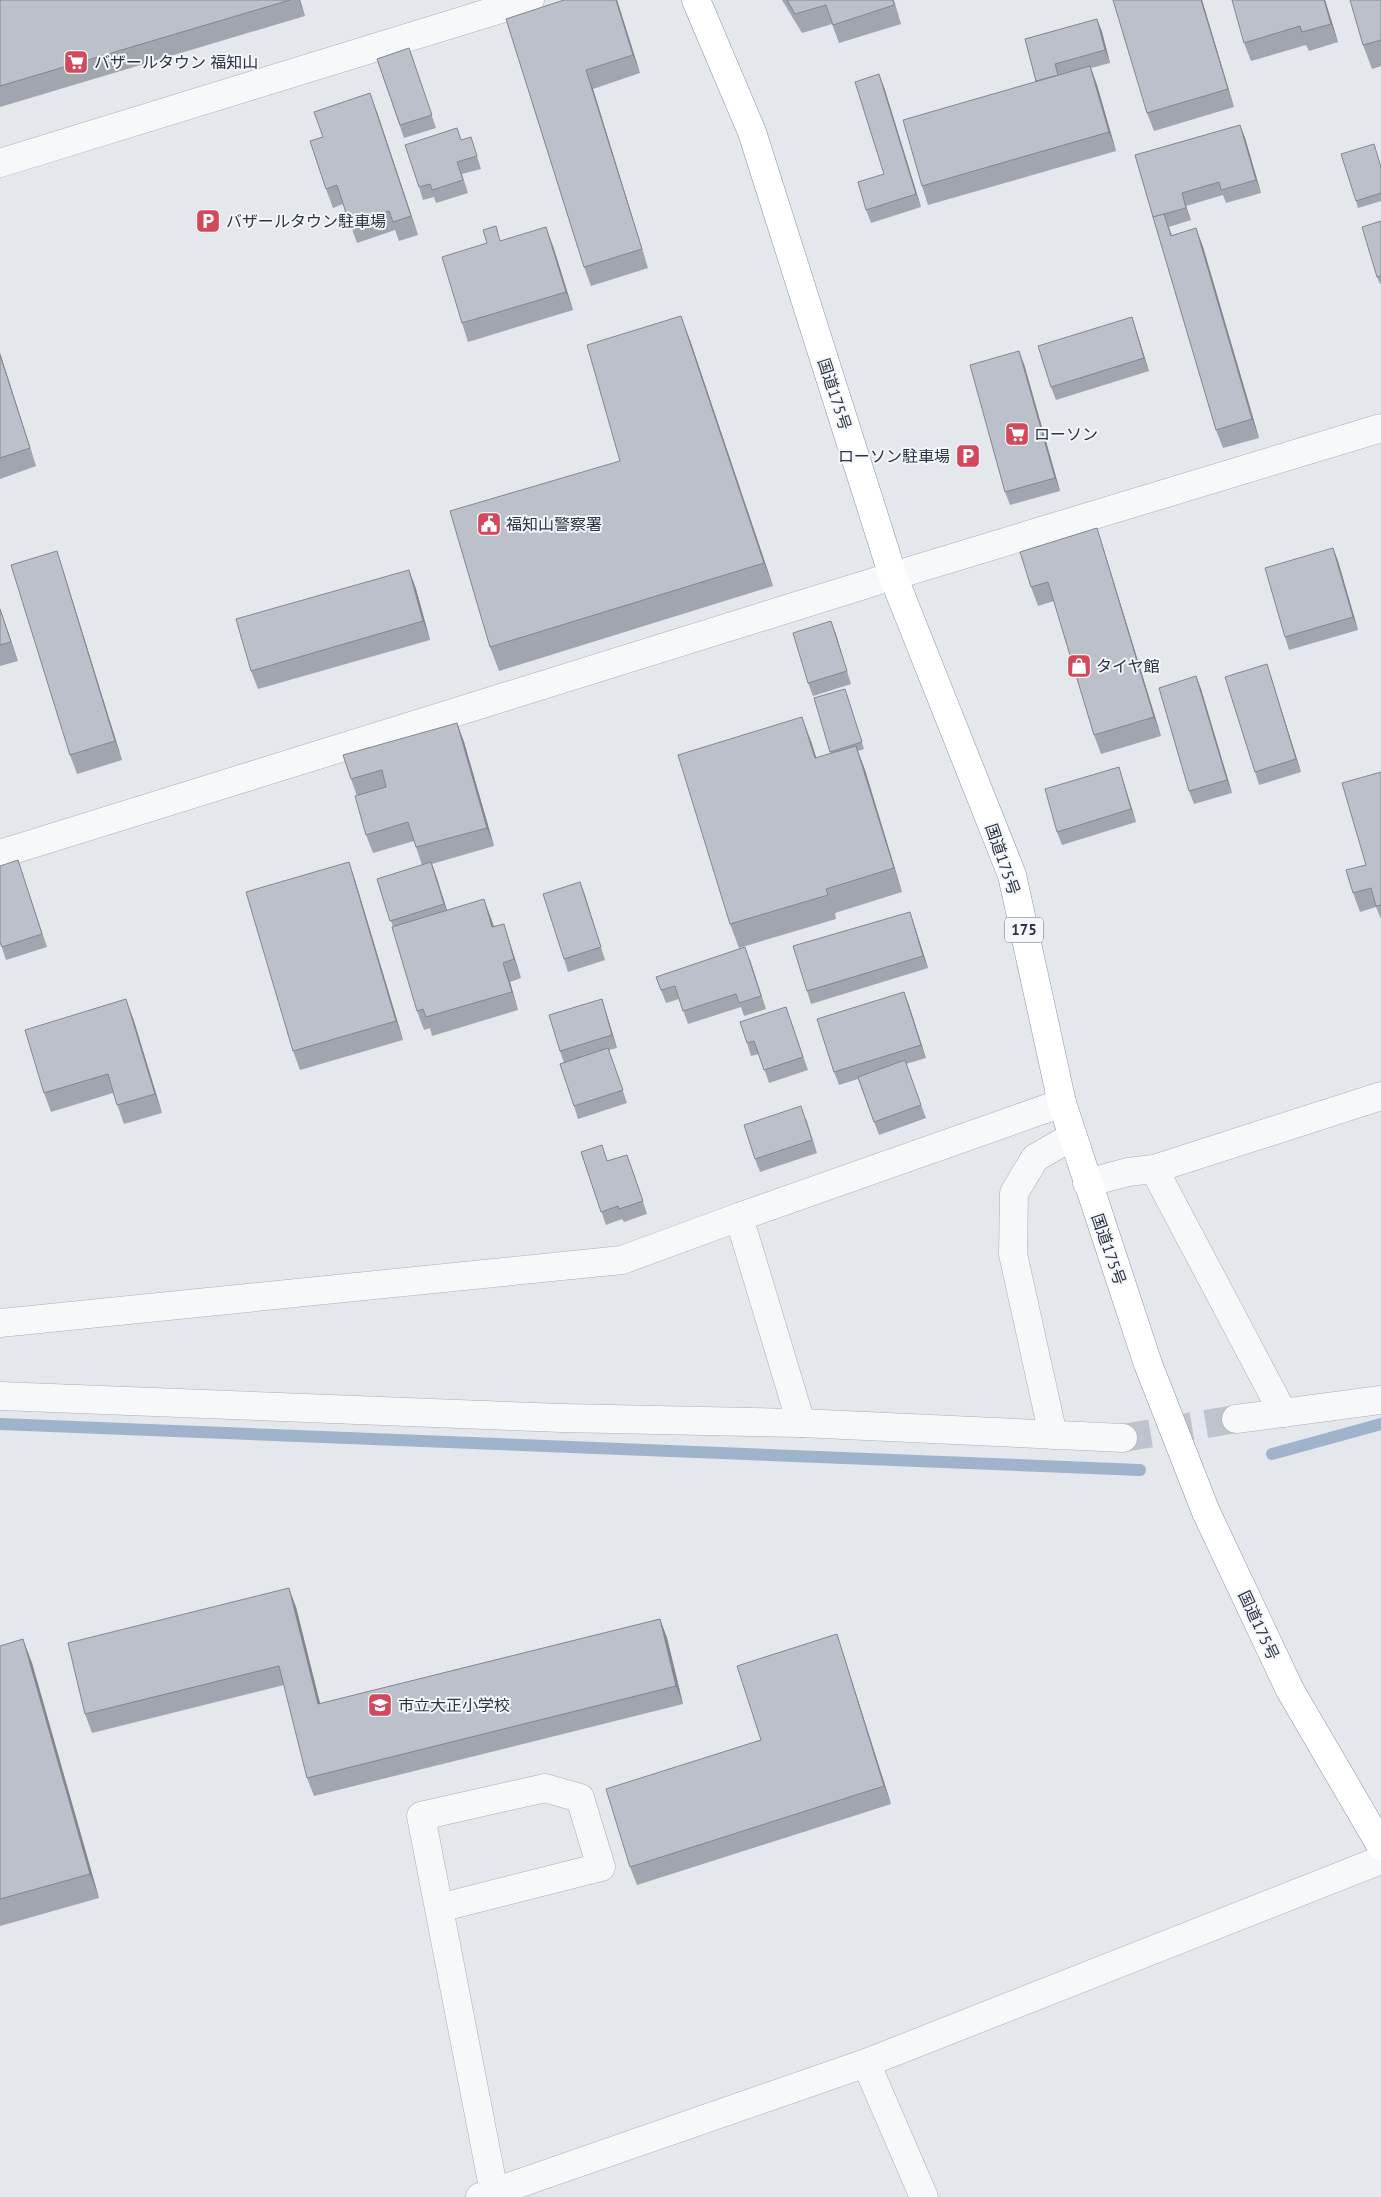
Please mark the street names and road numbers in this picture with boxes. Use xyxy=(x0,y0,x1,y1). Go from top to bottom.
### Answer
street label: 国道175号 xyxy=(814,356,856,432)
street label: 国道175号 xyxy=(981,821,1025,897)
road number: 175 xyxy=(1005,918,1043,942)
street label: 国道175号 xyxy=(1087,1211,1131,1287)
street label: 国道175号 xyxy=(1234,1587,1284,1663)

